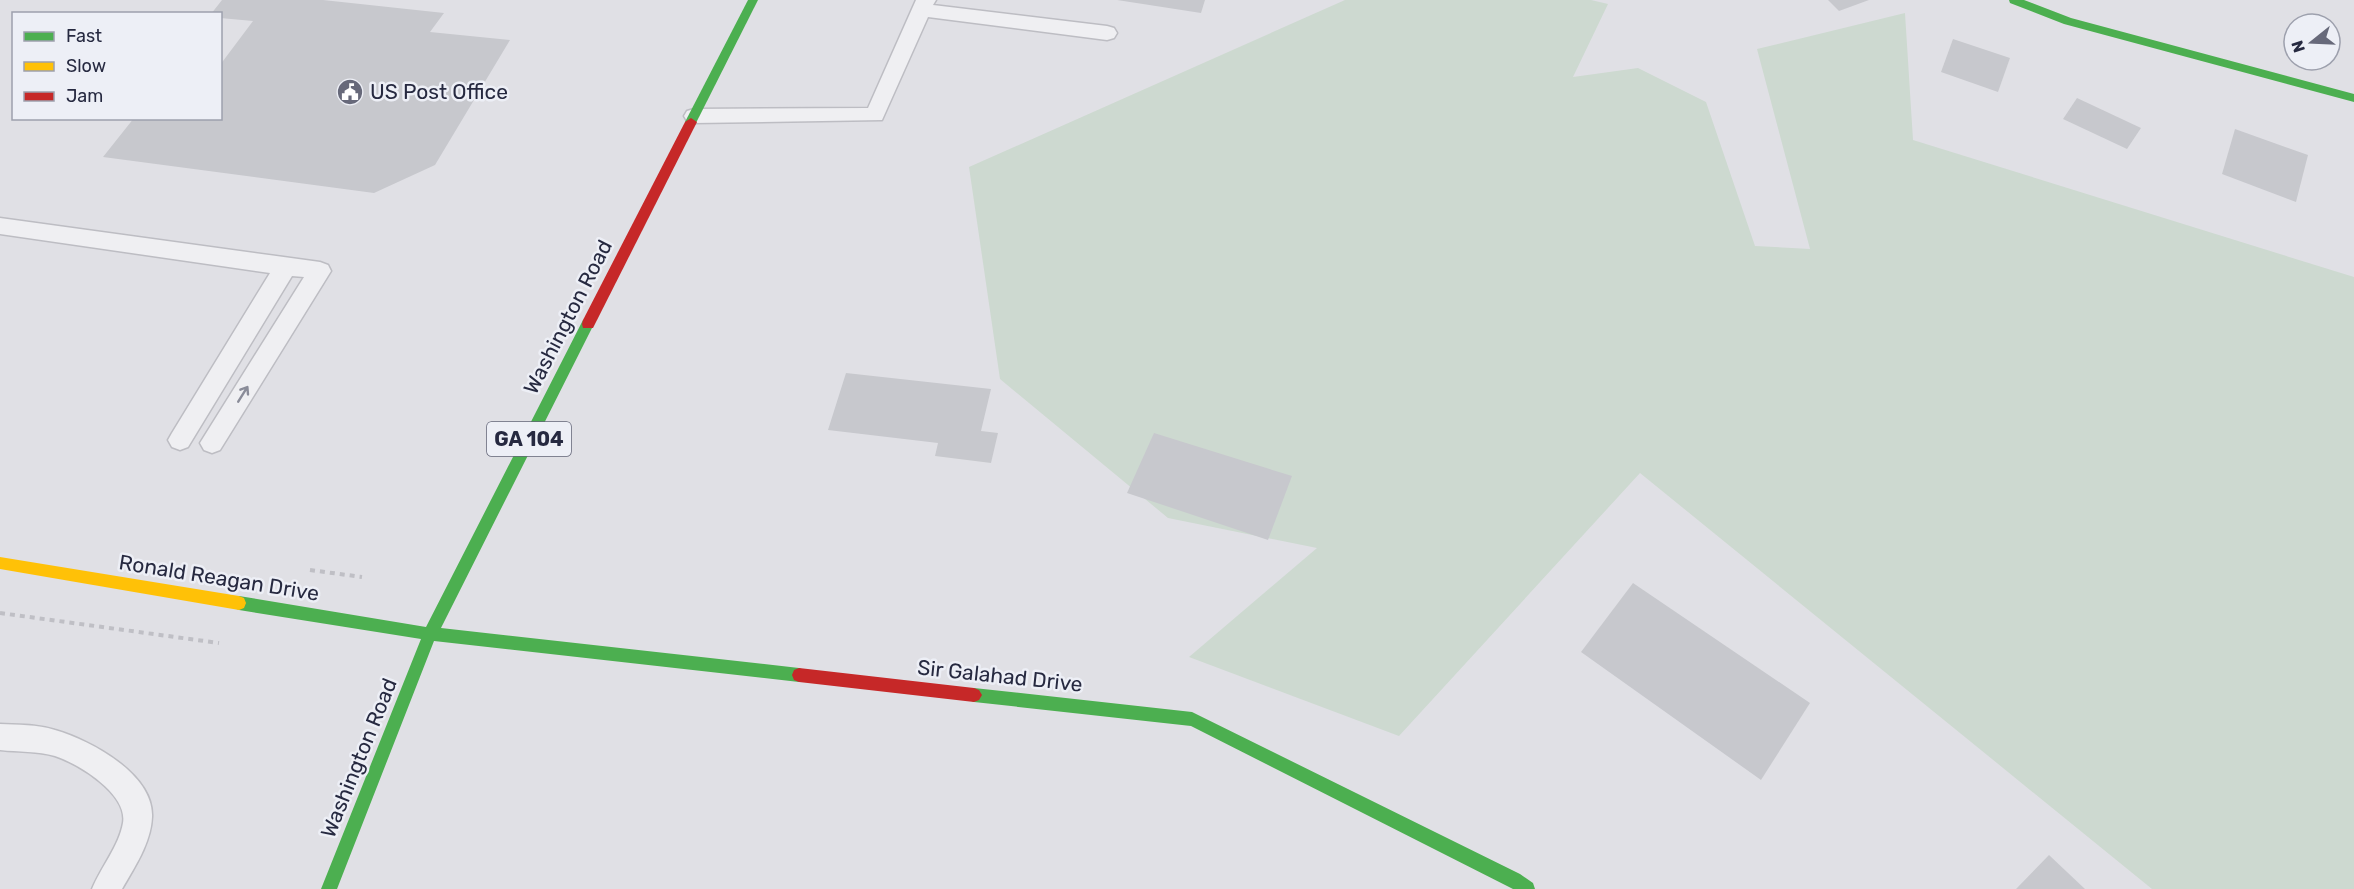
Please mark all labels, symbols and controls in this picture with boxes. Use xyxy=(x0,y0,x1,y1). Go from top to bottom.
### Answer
legend xyxy=(12,12,222,120)
north arrow xyxy=(2282,12,2342,72)
text: Fast xyxy=(66,25,102,47)
text: N xyxy=(2287,38,2309,55)
text: Slow xyxy=(66,55,106,77)
public building icon: US Post Office xyxy=(335,77,365,107)
place label: US Post Office xyxy=(370,79,508,104)
text: Jam xyxy=(66,85,103,107)
street label: Washington Road xyxy=(518,235,617,398)
one-way arrow xyxy=(237,386,249,403)
road number: GA 104 xyxy=(487,422,571,456)
street label: Ronald Reagan Drive xyxy=(117,549,321,606)
street label: Sir Galahad Drive xyxy=(916,654,1084,697)
street label: Washington Road xyxy=(315,674,402,841)

